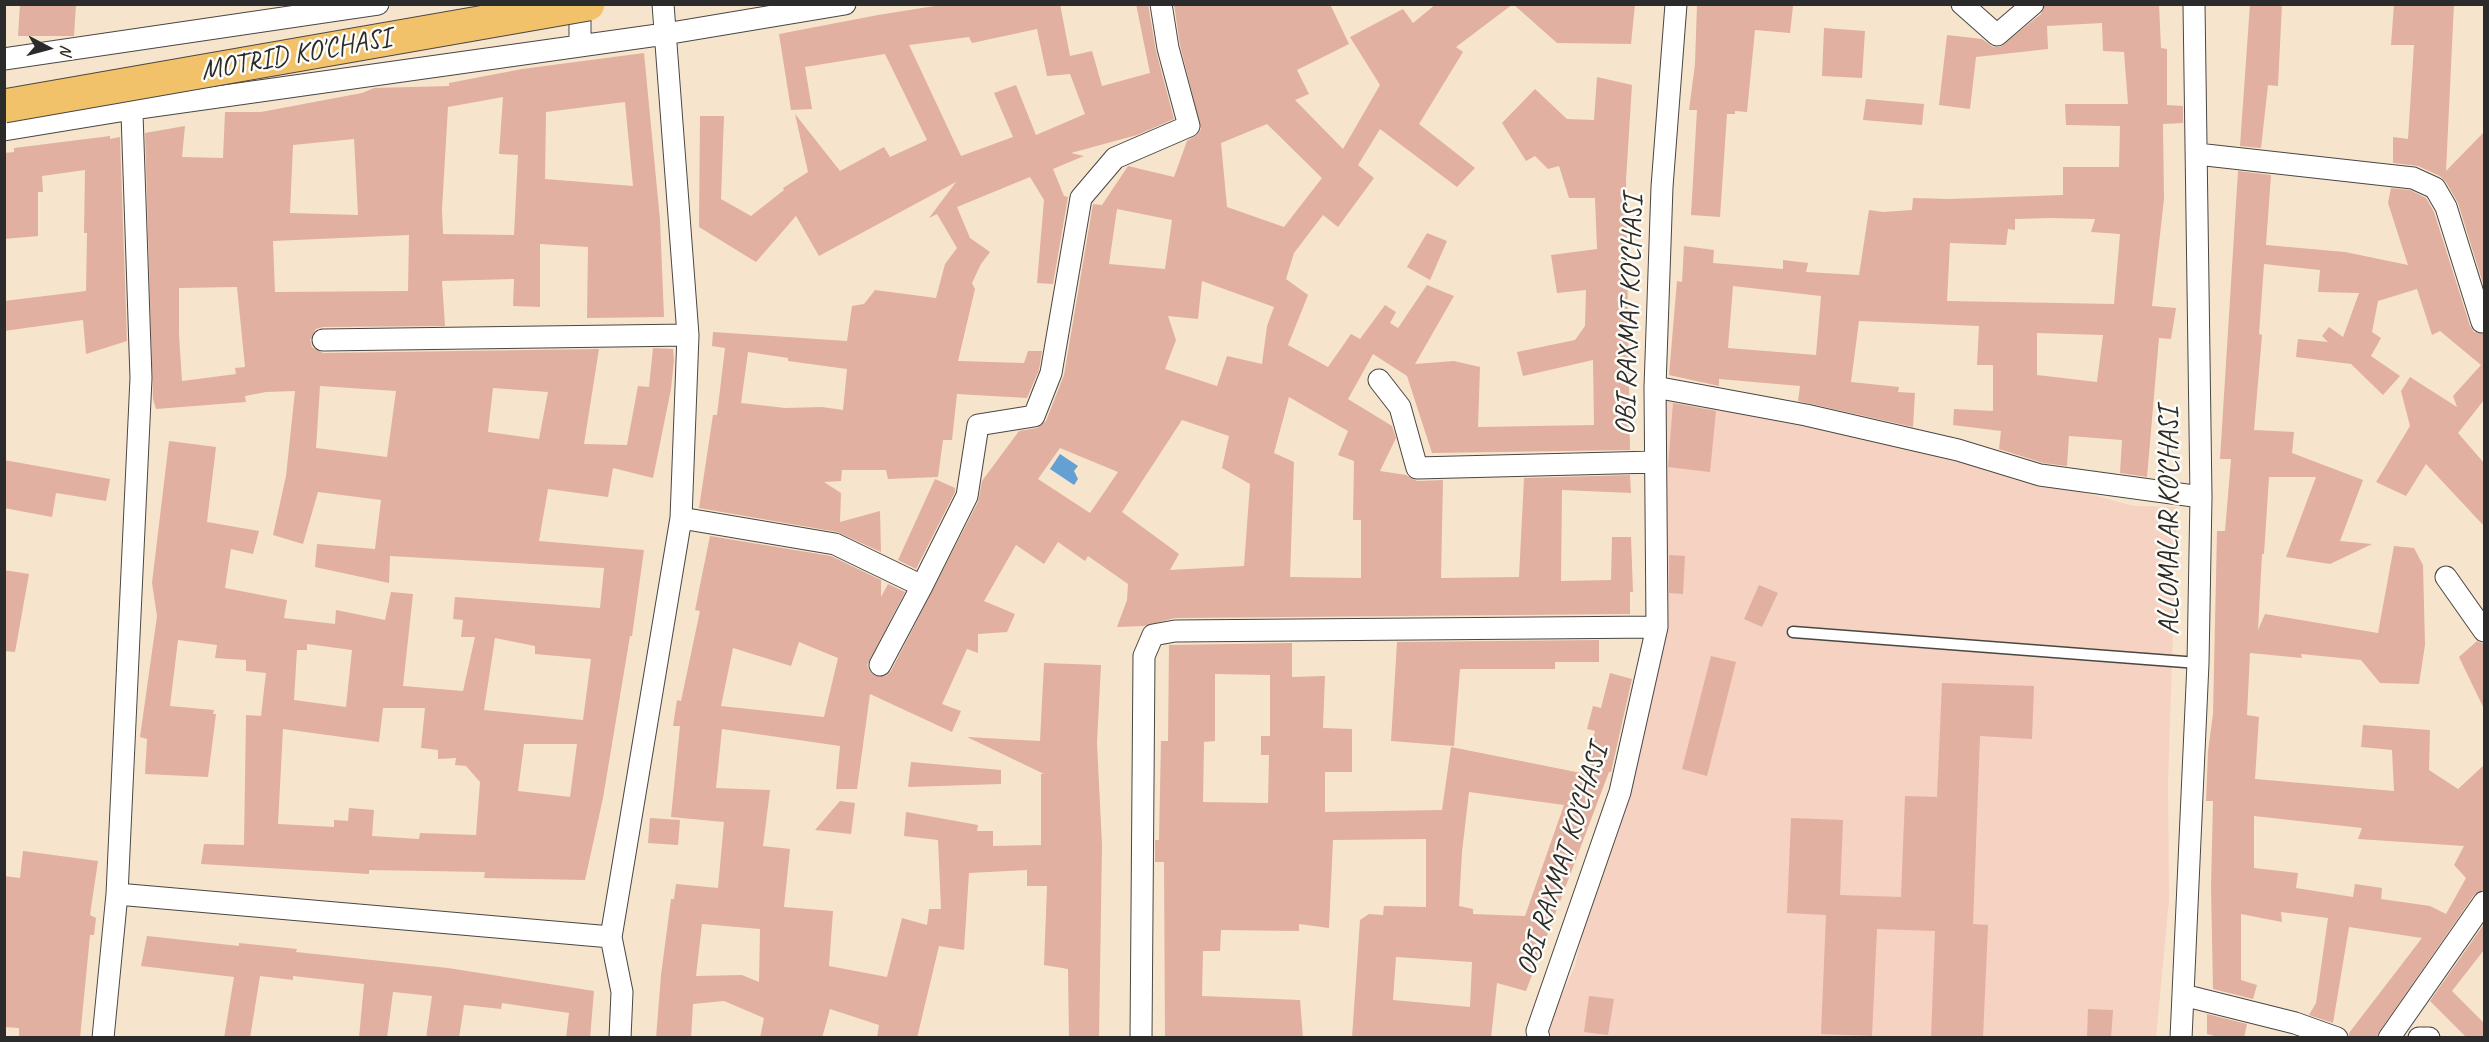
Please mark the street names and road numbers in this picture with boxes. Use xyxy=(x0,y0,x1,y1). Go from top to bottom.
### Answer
street label: MOTRID KO'CHASI xyxy=(198,22,394,88)
street label: OBI RAXMAT KO'CHASI xyxy=(1609,194,1651,436)
street label: ALLOMALAR KO'CHASI xyxy=(2153,407,2187,635)
street label: OBI RAXMAT KO'CHASI xyxy=(1510,741,1616,979)

